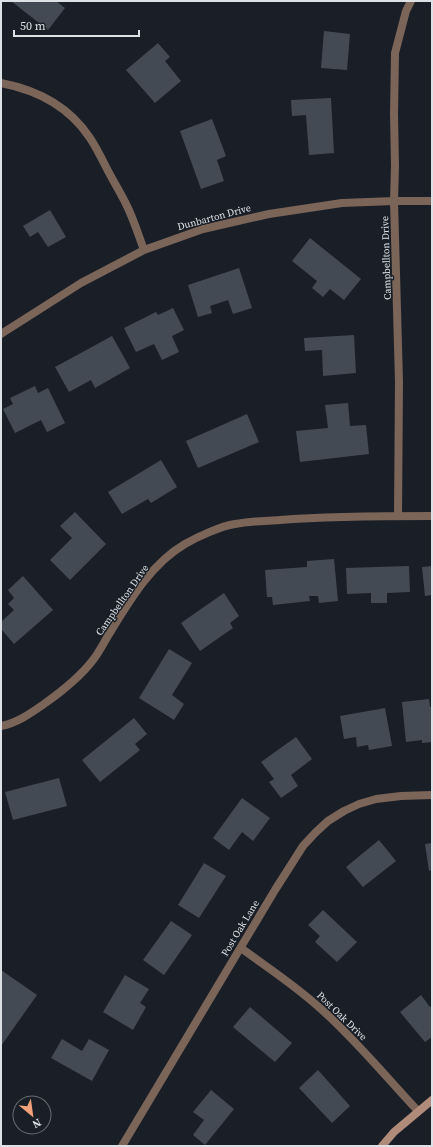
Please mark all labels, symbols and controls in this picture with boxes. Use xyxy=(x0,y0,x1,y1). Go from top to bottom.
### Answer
scale bar xyxy=(14,12,139,38)
text: 50 m xyxy=(20,18,46,34)
street label: Dunbarton Drive xyxy=(176,201,252,233)
street label: Campbellton Drive xyxy=(378,216,394,300)
street label: Campbellton Drive xyxy=(93,562,151,638)
street label: Post Oak Lane xyxy=(218,898,262,958)
street label: Post Oak Drive xyxy=(314,989,370,1043)
north arrow xyxy=(12,1095,52,1135)
text: N xyxy=(29,1115,44,1132)

